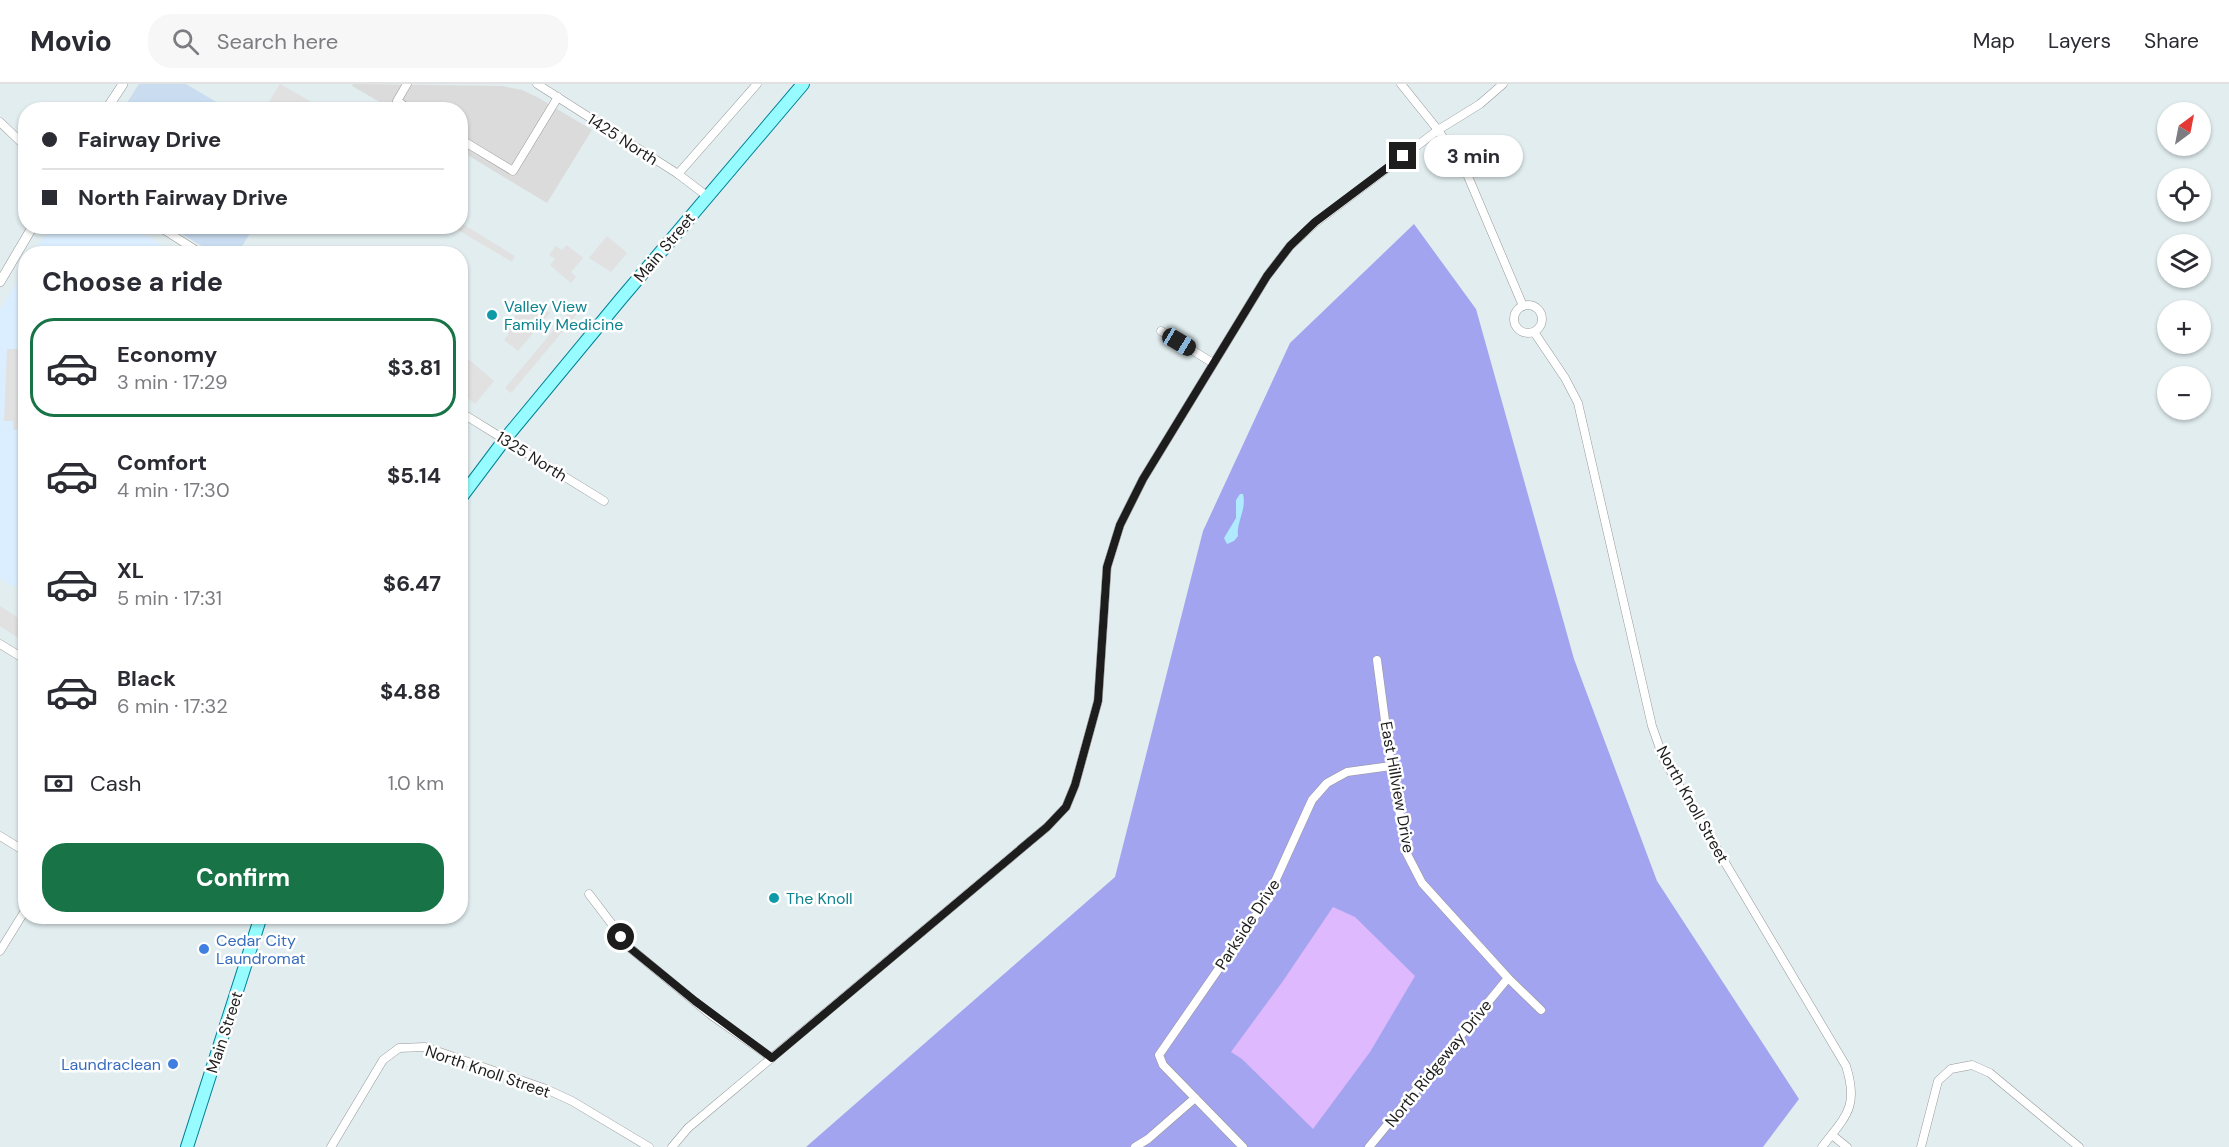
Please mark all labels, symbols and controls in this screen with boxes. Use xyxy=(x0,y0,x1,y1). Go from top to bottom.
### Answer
search box xyxy=(148,14,568,68)
text: Movio xyxy=(30,23,112,60)
icon: search xyxy=(169,25,202,58)
text: Search here xyxy=(217,27,338,56)
text: Map xyxy=(1973,27,2015,55)
text: Layers xyxy=(2048,27,2111,55)
text: Share xyxy=(2144,27,2199,55)
north arrow xyxy=(2157,102,2211,156)
map controls xyxy=(2157,102,2211,420)
street label: 1425 North xyxy=(584,109,662,170)
text: Fairway Drive xyxy=(78,125,221,154)
callout: 3 min xyxy=(1424,135,1523,177)
route end xyxy=(1389,142,1416,169)
text: 3 min xyxy=(1447,143,1500,169)
button: locate xyxy=(2157,168,2211,222)
text: North Fairway Drive xyxy=(78,183,288,212)
street label: Main Street xyxy=(629,208,700,287)
button: layers xyxy=(2157,234,2211,288)
text: Choose a ride xyxy=(42,264,223,299)
place label: Valley View Family Medicine xyxy=(504,296,623,335)
button: + xyxy=(2157,300,2211,354)
marker: Valley View Family Medicine xyxy=(485,308,499,322)
car xyxy=(1159,325,1199,359)
text: Economy xyxy=(117,340,217,369)
icon: car xyxy=(45,341,99,395)
text: $3.81 xyxy=(387,353,441,382)
button: − xyxy=(2157,366,2211,420)
text: 3 min · 17:29 xyxy=(117,369,228,395)
street label: 1325 North xyxy=(492,426,571,486)
text: Comfort xyxy=(117,448,207,477)
icon: car xyxy=(45,449,99,503)
text: $5.14 xyxy=(387,461,441,490)
text: 4 min · 17:30 xyxy=(117,477,230,503)
text: XL xyxy=(117,556,144,585)
icon: car xyxy=(45,557,99,611)
text: $6.47 xyxy=(383,569,441,598)
text: 5 min · 17:31 xyxy=(117,585,222,611)
text: Black xyxy=(117,664,176,693)
icon: car xyxy=(45,665,99,719)
text: $4.88 xyxy=(380,677,441,706)
text: 6 min · 17:32 xyxy=(117,693,228,719)
street label: East Hillview Drive xyxy=(1376,720,1419,855)
street label: North Knoll Street xyxy=(1652,742,1733,867)
icon: cash xyxy=(42,767,75,800)
text: Cash xyxy=(90,769,141,798)
text: 1.0 km xyxy=(388,770,444,796)
button: Confirm xyxy=(42,843,444,912)
street label: Parkside Drive xyxy=(1210,875,1285,974)
place label: The Knoll xyxy=(786,888,853,909)
marker: The Knoll xyxy=(767,891,781,905)
route start xyxy=(607,923,634,950)
place label: Cedar City Laundromat xyxy=(216,930,306,969)
marker: Cedar City Laundromat xyxy=(197,942,211,956)
street label: Main Street xyxy=(201,989,248,1076)
street label: North Ridgeway Drive xyxy=(1380,995,1496,1131)
street label: North Knoll Street xyxy=(423,1040,553,1103)
place label: Laundraclean xyxy=(61,1054,161,1075)
marker: Laundraclean xyxy=(166,1057,180,1071)

